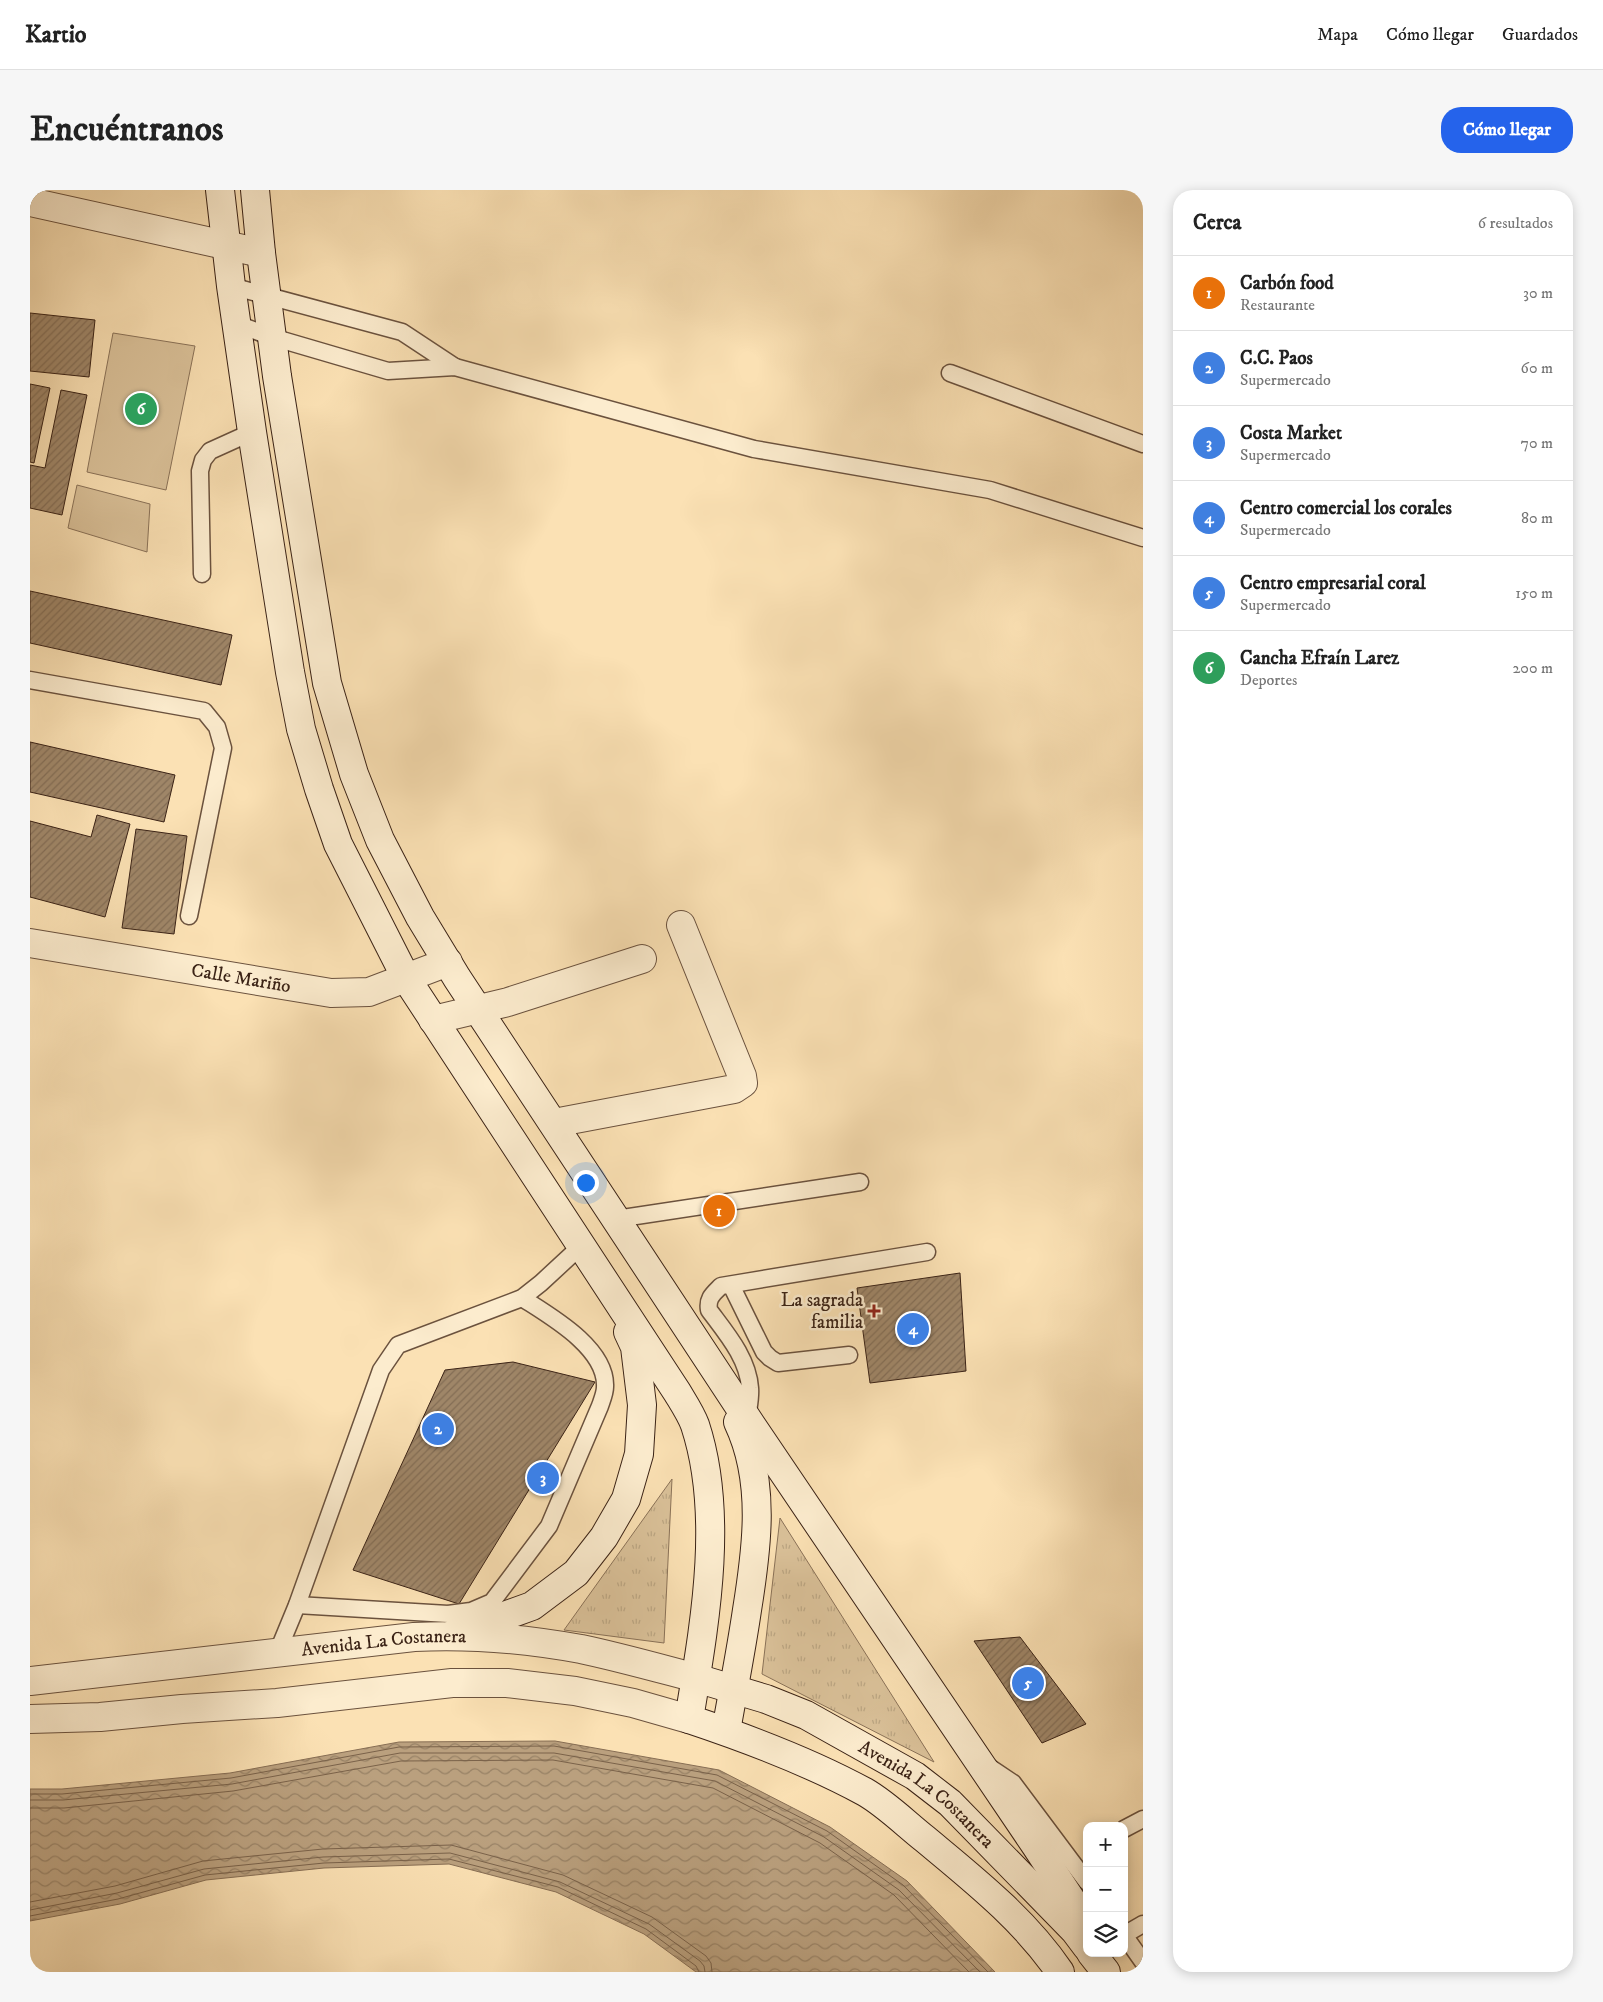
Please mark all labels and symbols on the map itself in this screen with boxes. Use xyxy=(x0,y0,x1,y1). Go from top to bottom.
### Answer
pin: 6 xyxy=(125,390,157,428)
street label: Calle Mariño xyxy=(190,958,293,998)
your location xyxy=(573,1170,599,1196)
pin: 1 xyxy=(703,1192,735,1230)
place label: La sagrada familia xyxy=(781,1289,863,1334)
marker: La sagrada familia xyxy=(867,1304,881,1318)
pin: 4 xyxy=(897,1310,929,1348)
pin: 2 xyxy=(422,1410,454,1448)
pin: 3 xyxy=(527,1459,559,1497)
street label: Avenida La Costanera xyxy=(300,1625,467,1661)
pin: 5 xyxy=(1012,1664,1044,1702)
street label: Avenida La Costanera xyxy=(855,1735,999,1853)

